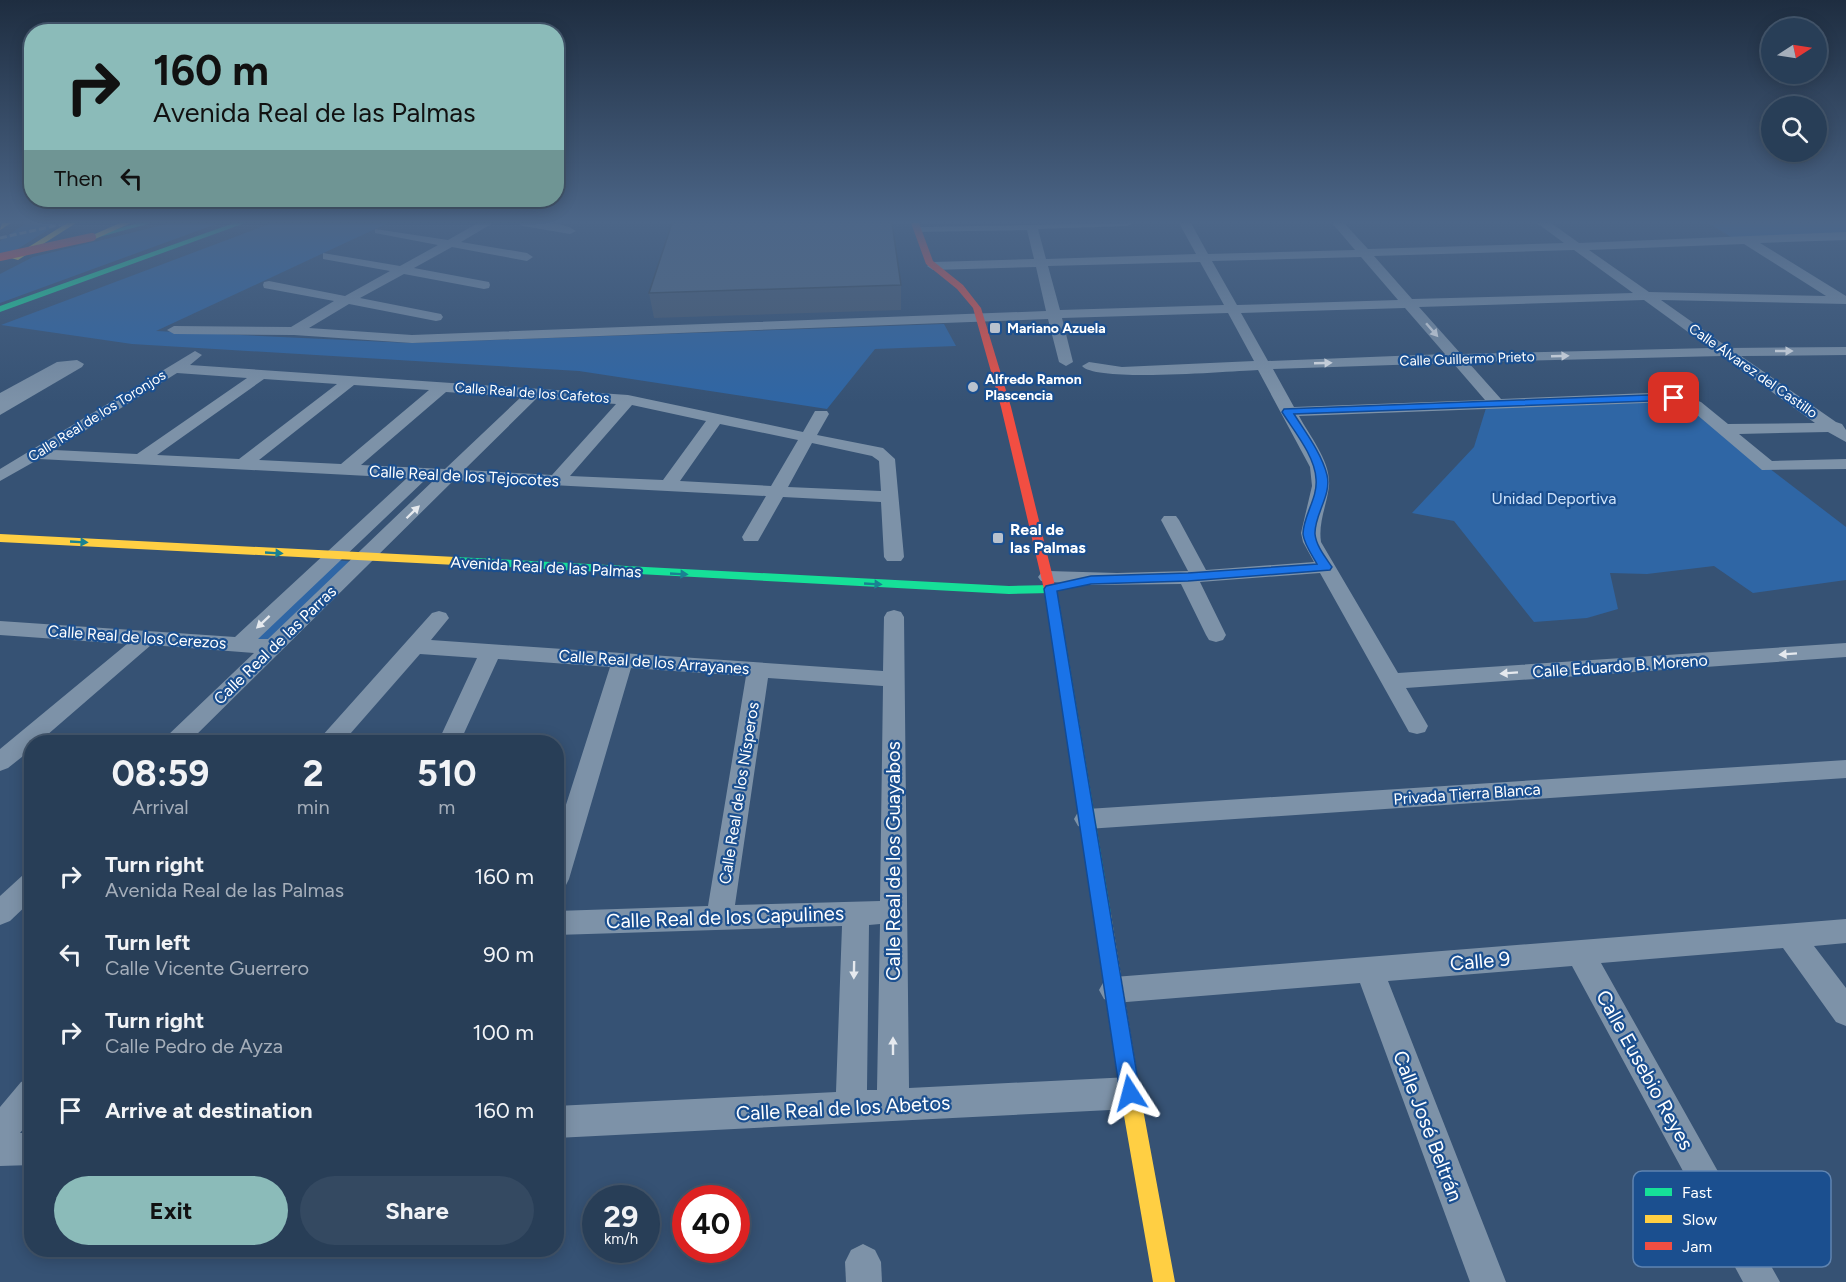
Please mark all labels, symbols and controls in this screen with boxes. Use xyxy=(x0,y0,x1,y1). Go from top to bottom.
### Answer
north arrow xyxy=(1761,18,1827,84)
map controls xyxy=(1761,18,1827,162)
text: 160 m xyxy=(153,45,269,96)
icon: right xyxy=(54,48,132,126)
text: Avenida Real de las Palmas xyxy=(153,96,476,129)
button: search xyxy=(1761,96,1827,162)
icon: left xyxy=(115,162,148,195)
text: Then xyxy=(54,165,103,192)
place label: Mariano Azuela xyxy=(1007,320,1106,337)
street label: Calle Álvarez del Castillo xyxy=(1685,320,1821,422)
marker: Mariano Azuela xyxy=(988,321,1002,335)
one-way arrow xyxy=(1425,322,1438,337)
one-way arrow xyxy=(1774,346,1793,356)
street label: Calle Guillermo Prieto xyxy=(1399,348,1535,370)
one-way arrow xyxy=(1550,351,1569,360)
one-way arrow xyxy=(1314,359,1333,368)
street label: Calle Real de los Toronjos xyxy=(25,367,169,465)
place label: Alfredo Ramon Plascencia xyxy=(985,371,1082,404)
pin xyxy=(1648,372,1699,423)
street label: Calle Real de los Cafetos xyxy=(454,379,610,407)
marker: Alfredo Ramon Plascencia xyxy=(966,380,980,394)
icon: arrive xyxy=(1657,381,1690,414)
street label: Calle Real de los Tejocotes xyxy=(368,462,560,490)
park label: Unidad Deportiva xyxy=(1492,489,1616,508)
one-way arrow xyxy=(405,505,419,519)
place label: Real de las Palmas xyxy=(1010,520,1086,557)
marker: Real de las Palmas xyxy=(991,531,1005,545)
one-way arrow xyxy=(70,538,89,547)
one-way arrow xyxy=(265,549,284,558)
street label: Avenida Real de las Palmas xyxy=(450,553,642,581)
one-way arrow xyxy=(669,569,688,578)
one-way arrow xyxy=(864,579,883,588)
street label: Calle Real de las Parras xyxy=(210,582,340,708)
one-way arrow xyxy=(256,615,271,628)
street label: Calle Real de los Cerezos xyxy=(47,621,227,653)
street label: Calle Real de los Arrayanes xyxy=(558,646,750,678)
street label: Calle Eduardo B. Moreno xyxy=(1532,650,1708,682)
one-way arrow xyxy=(1778,650,1797,659)
one-way arrow xyxy=(1500,669,1519,678)
street label: Calle Real de los Nísperos xyxy=(715,701,763,885)
street label: Calle Real de los Guayabos xyxy=(881,741,905,981)
text: 08:59 xyxy=(111,752,209,795)
text: 2 xyxy=(303,752,324,795)
text: 510 xyxy=(417,752,477,795)
street label: Privada Tierra Blanca xyxy=(1393,779,1541,809)
text: Arrival xyxy=(132,795,189,819)
text: min xyxy=(297,795,330,819)
text: m xyxy=(438,795,455,819)
text: Turn right xyxy=(105,851,204,878)
icon: right xyxy=(54,860,87,893)
text: 160 m xyxy=(474,863,534,890)
text: Avenida Real de las Palmas xyxy=(105,878,344,902)
street label: Calle Real de los Capulines xyxy=(606,901,844,933)
text: Turn left xyxy=(105,929,191,956)
icon: left xyxy=(54,938,87,971)
text: 90 m xyxy=(483,941,534,968)
street label: Calle 9 xyxy=(1449,946,1511,976)
text: Calle Vicente Guerrero xyxy=(105,956,309,980)
one-way arrow xyxy=(850,961,859,980)
street label: Calle Eusebio Reyes xyxy=(1591,986,1699,1154)
text: Turn right xyxy=(105,1007,204,1034)
icon: right xyxy=(54,1016,87,1049)
text: 100 m xyxy=(473,1019,534,1046)
text: Calle Pedro de Ayza xyxy=(105,1034,283,1058)
one-way arrow xyxy=(888,1037,898,1056)
street label: Calle José Beltrán xyxy=(1388,1047,1468,1205)
position arrow xyxy=(1098,1061,1162,1125)
street label: Calle Real de los Abetos xyxy=(735,1090,951,1126)
icon: arrive xyxy=(54,1094,87,1127)
text: Arrive at destination xyxy=(105,1097,313,1124)
text: 160 m xyxy=(474,1097,534,1124)
legend xyxy=(1633,1171,1831,1267)
button: Exit xyxy=(54,1176,288,1245)
button: Share xyxy=(300,1176,534,1245)
text: Fast xyxy=(1682,1183,1712,1202)
speed limit sign: 40 xyxy=(672,1185,750,1263)
text: 29 xyxy=(604,1198,638,1235)
text: Slow xyxy=(1682,1210,1717,1229)
text: km/h xyxy=(604,1230,638,1248)
text: Jam xyxy=(1682,1237,1712,1256)

